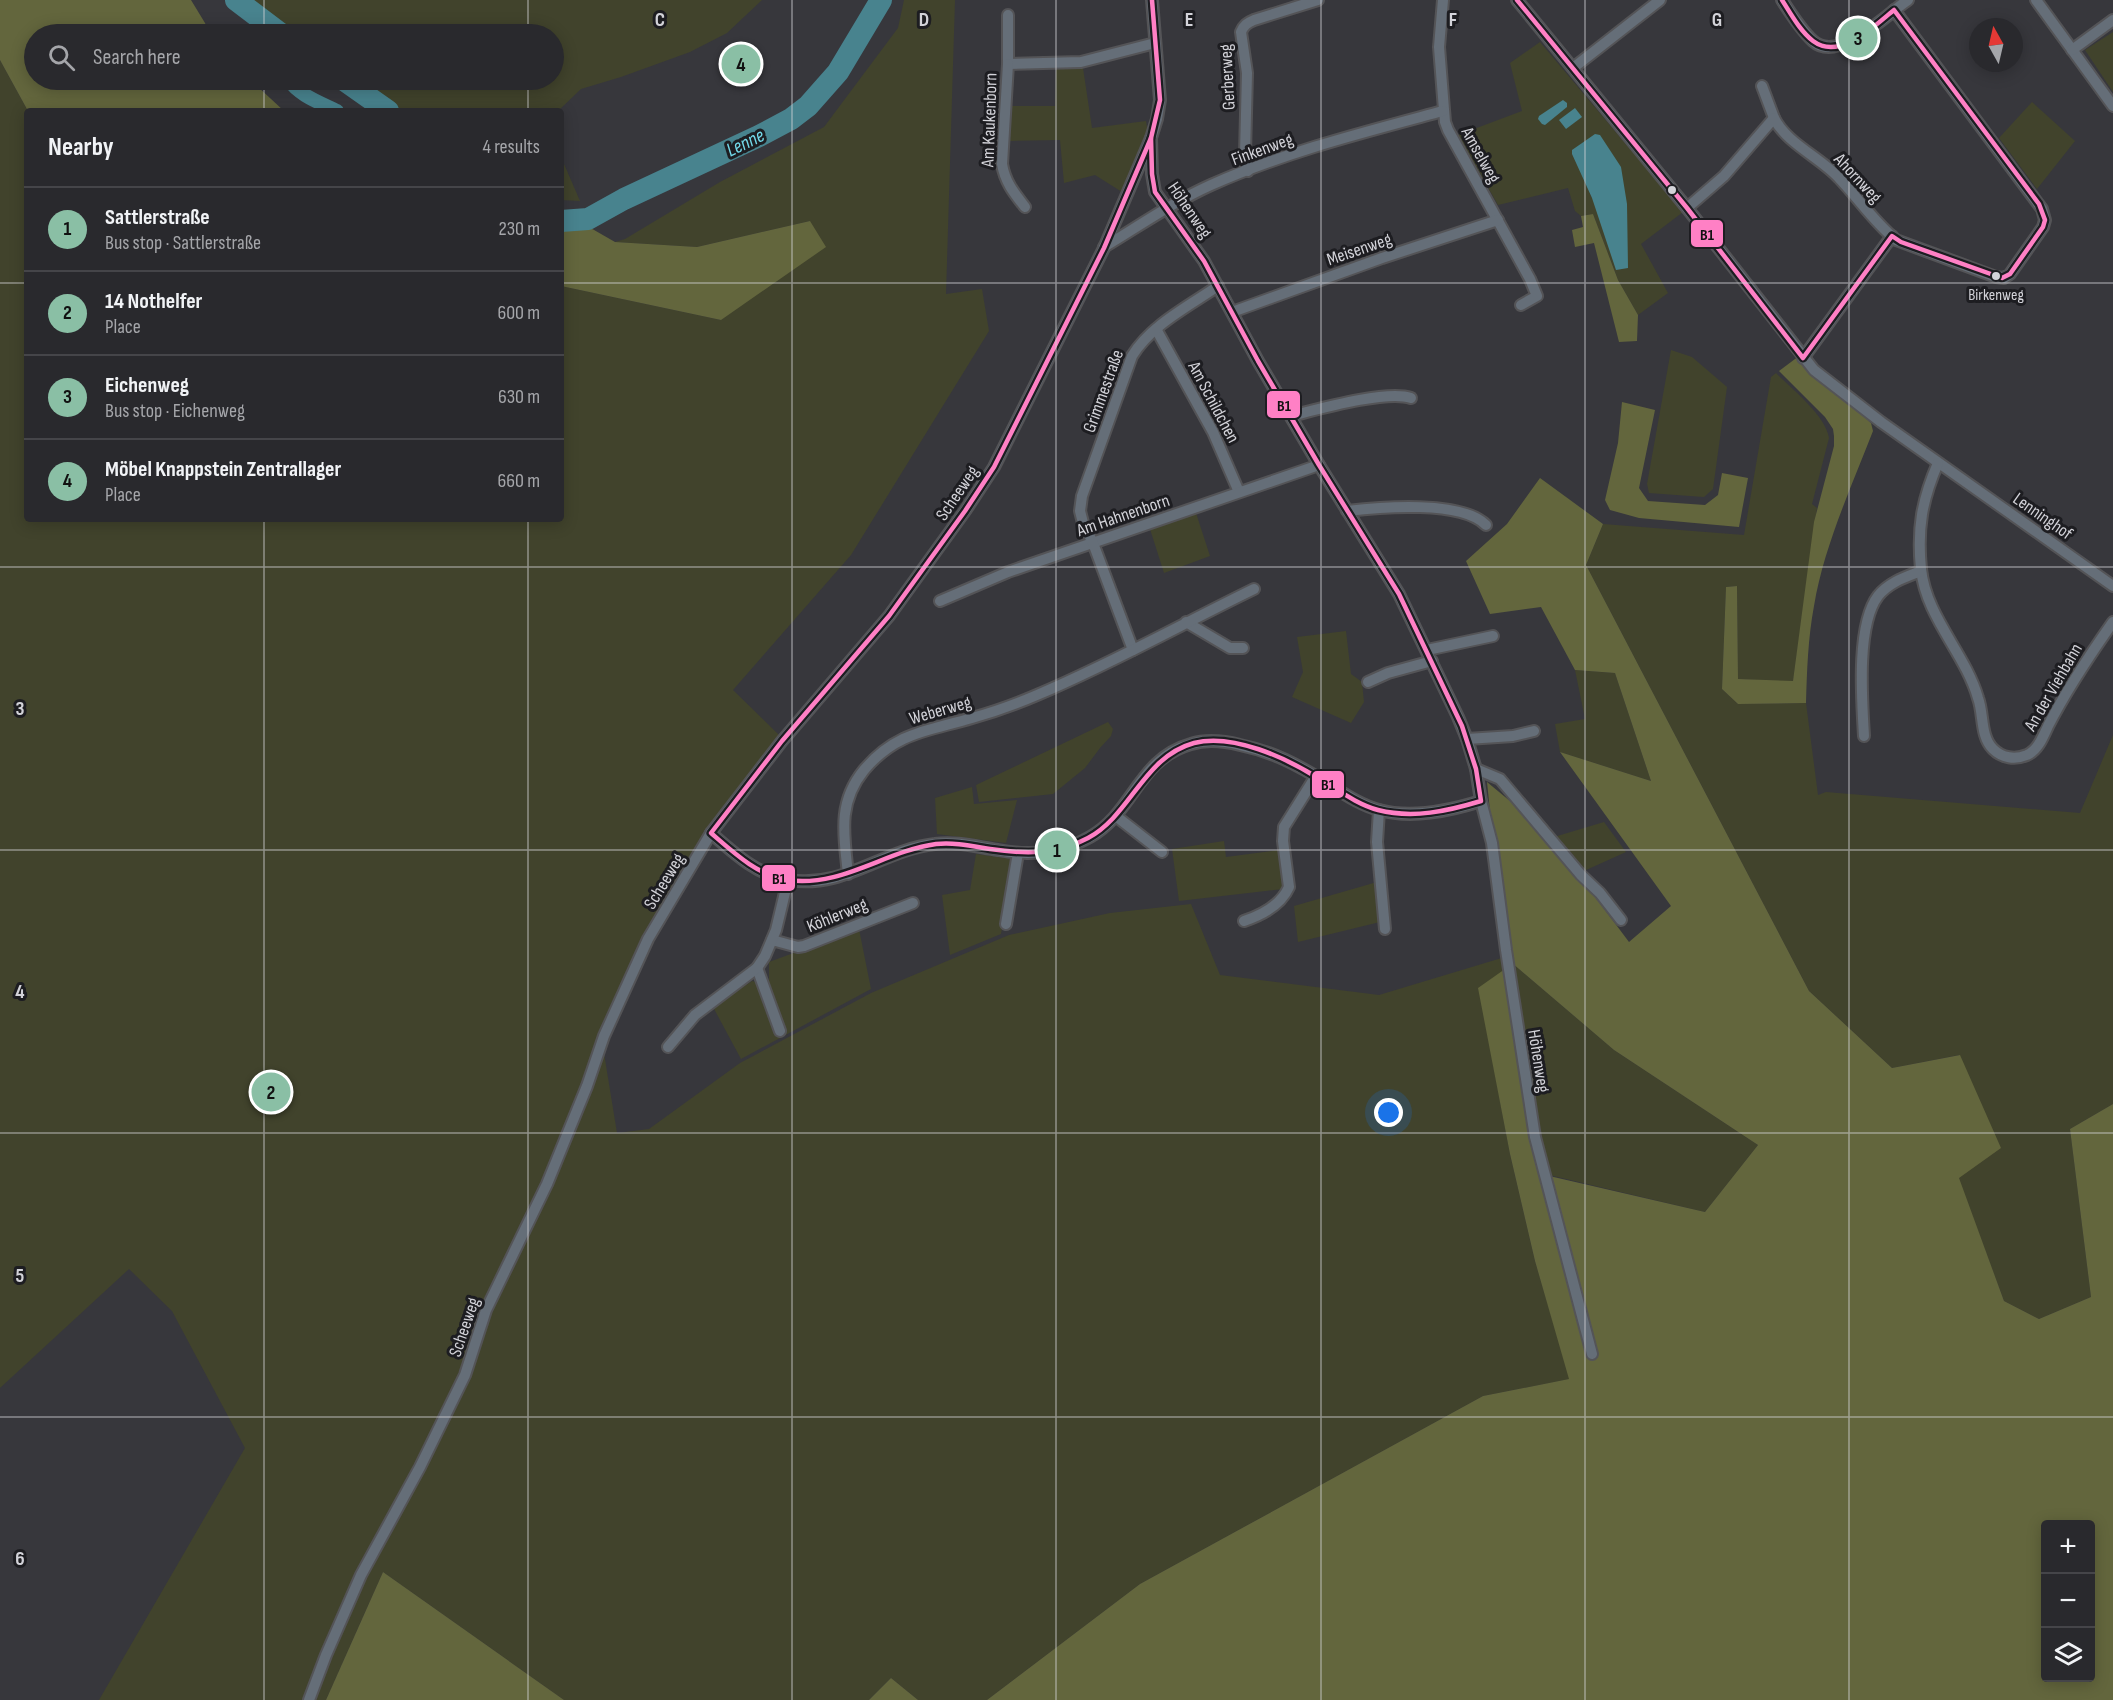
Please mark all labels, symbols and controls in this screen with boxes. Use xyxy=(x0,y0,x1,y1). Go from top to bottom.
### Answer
text: C xyxy=(655,8,665,32)
text: D xyxy=(919,8,929,32)
text: E xyxy=(1185,8,1193,32)
text: F xyxy=(1449,8,1457,32)
text: G xyxy=(1712,8,1722,32)
pin: 3 xyxy=(1838,15,1878,60)
north arrow xyxy=(1969,18,2023,72)
search box xyxy=(24,24,564,90)
icon: search xyxy=(45,41,78,74)
pin: 4 xyxy=(722,42,760,86)
street label: Gerberweg xyxy=(1215,43,1240,110)
text: Search here xyxy=(93,44,180,71)
street label: Am Kaukenborn xyxy=(977,73,1002,169)
water label: Lenne xyxy=(722,123,769,162)
street label: Amselweg xyxy=(1456,123,1505,187)
street label: Finkenweg xyxy=(1228,129,1296,170)
text: Nearby xyxy=(48,132,114,163)
text: 4 results xyxy=(483,135,540,159)
street label: Ahornweg xyxy=(1829,148,1886,208)
street label: Höhenweg xyxy=(1163,178,1216,243)
unlabelled marker xyxy=(1666,184,1678,196)
text: Sattlerstraße xyxy=(105,204,210,231)
text: 1 xyxy=(64,217,71,241)
text: 230 m xyxy=(498,217,540,241)
line badge: B1 xyxy=(1690,219,1724,248)
text: B1 xyxy=(1700,226,1715,245)
street label: Meisenweg xyxy=(1324,229,1394,270)
text: Bus stop · Sattlerstraße xyxy=(105,231,261,255)
marker: Birkenweg xyxy=(1990,270,2002,282)
place label: Birkenweg xyxy=(1968,286,2024,305)
text: 14 Nothelfer xyxy=(105,288,202,315)
text: 2 xyxy=(63,301,72,325)
text: 600 m xyxy=(497,301,540,325)
text: Place xyxy=(105,315,141,339)
street label: Grimmestraße xyxy=(1079,347,1128,435)
street label: Am Schildchen xyxy=(1183,357,1244,447)
text: Eichenweg xyxy=(105,372,189,399)
text: 3 xyxy=(63,385,72,409)
text: 630 m xyxy=(498,385,540,409)
line badge: B1 xyxy=(1266,390,1301,419)
text: B1 xyxy=(1277,397,1292,416)
text: Bus stop · Eichenweg xyxy=(105,399,245,423)
text: Möbel Knappstein Zentrallager xyxy=(105,456,341,483)
street label: Scheeweg xyxy=(932,462,983,525)
text: 4 xyxy=(63,469,72,493)
text: 660 m xyxy=(498,469,540,493)
text: Place xyxy=(105,483,141,507)
street label: Lenninghof xyxy=(2009,488,2077,545)
street label: Am Hahnenborn xyxy=(1073,490,1172,541)
street label: An der Viehbahn xyxy=(2019,640,2087,736)
street label: Weberweg xyxy=(907,692,973,729)
text: 3 xyxy=(16,697,25,721)
line badge: B1 xyxy=(1311,770,1345,799)
text: B1 xyxy=(1321,776,1336,795)
pin: 1 xyxy=(1038,828,1076,872)
street label: Scheeweg xyxy=(640,849,689,913)
line badge: B1 xyxy=(761,864,796,892)
text: B1 xyxy=(772,870,787,889)
street label: Köhlerweg xyxy=(804,894,871,937)
text: 4 xyxy=(15,980,25,1004)
street label: Höhenweg xyxy=(1523,1028,1554,1094)
pin: 2 xyxy=(252,1070,290,1114)
your location xyxy=(1374,1098,1403,1127)
text: 5 xyxy=(16,1264,25,1288)
street label: Scheeweg xyxy=(445,1295,484,1360)
map controls xyxy=(2041,1520,2095,1682)
button: + xyxy=(2041,1520,2095,1574)
text: 6 xyxy=(15,1547,25,1571)
button: − xyxy=(2041,1574,2095,1628)
button: layers xyxy=(2041,1628,2095,1682)

